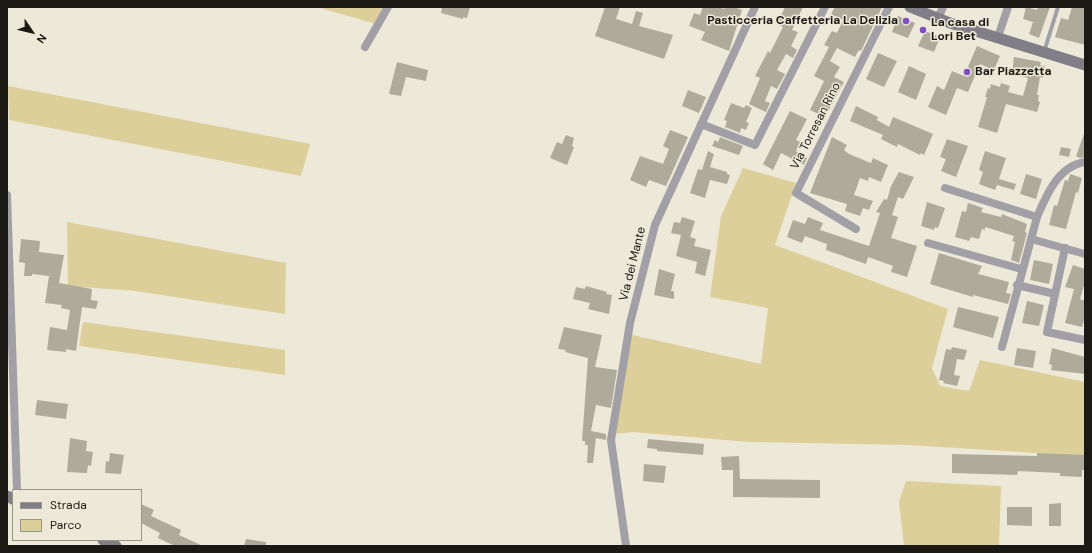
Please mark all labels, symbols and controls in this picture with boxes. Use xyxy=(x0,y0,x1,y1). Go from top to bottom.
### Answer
north arrow xyxy=(12,12,52,52)
place label: Pasticceria Caffetteria La Delizia xyxy=(707,14,898,28)
marker: Pasticceria Caffetteria La Delizia xyxy=(901,16,911,26)
place label: La casa di Lori Bet xyxy=(931,16,989,44)
marker: La casa di Lori Bet xyxy=(918,25,928,35)
text: N xyxy=(34,32,50,46)
place label: Bar Piazzetta xyxy=(975,65,1051,79)
marker: Bar Piazzetta xyxy=(962,67,972,77)
street label: Via Torresan Rino xyxy=(788,80,844,172)
street label: Via dei Mante xyxy=(617,225,649,303)
legend xyxy=(12,489,142,541)
text: Strada xyxy=(50,497,87,513)
text: Parco xyxy=(50,517,81,533)

